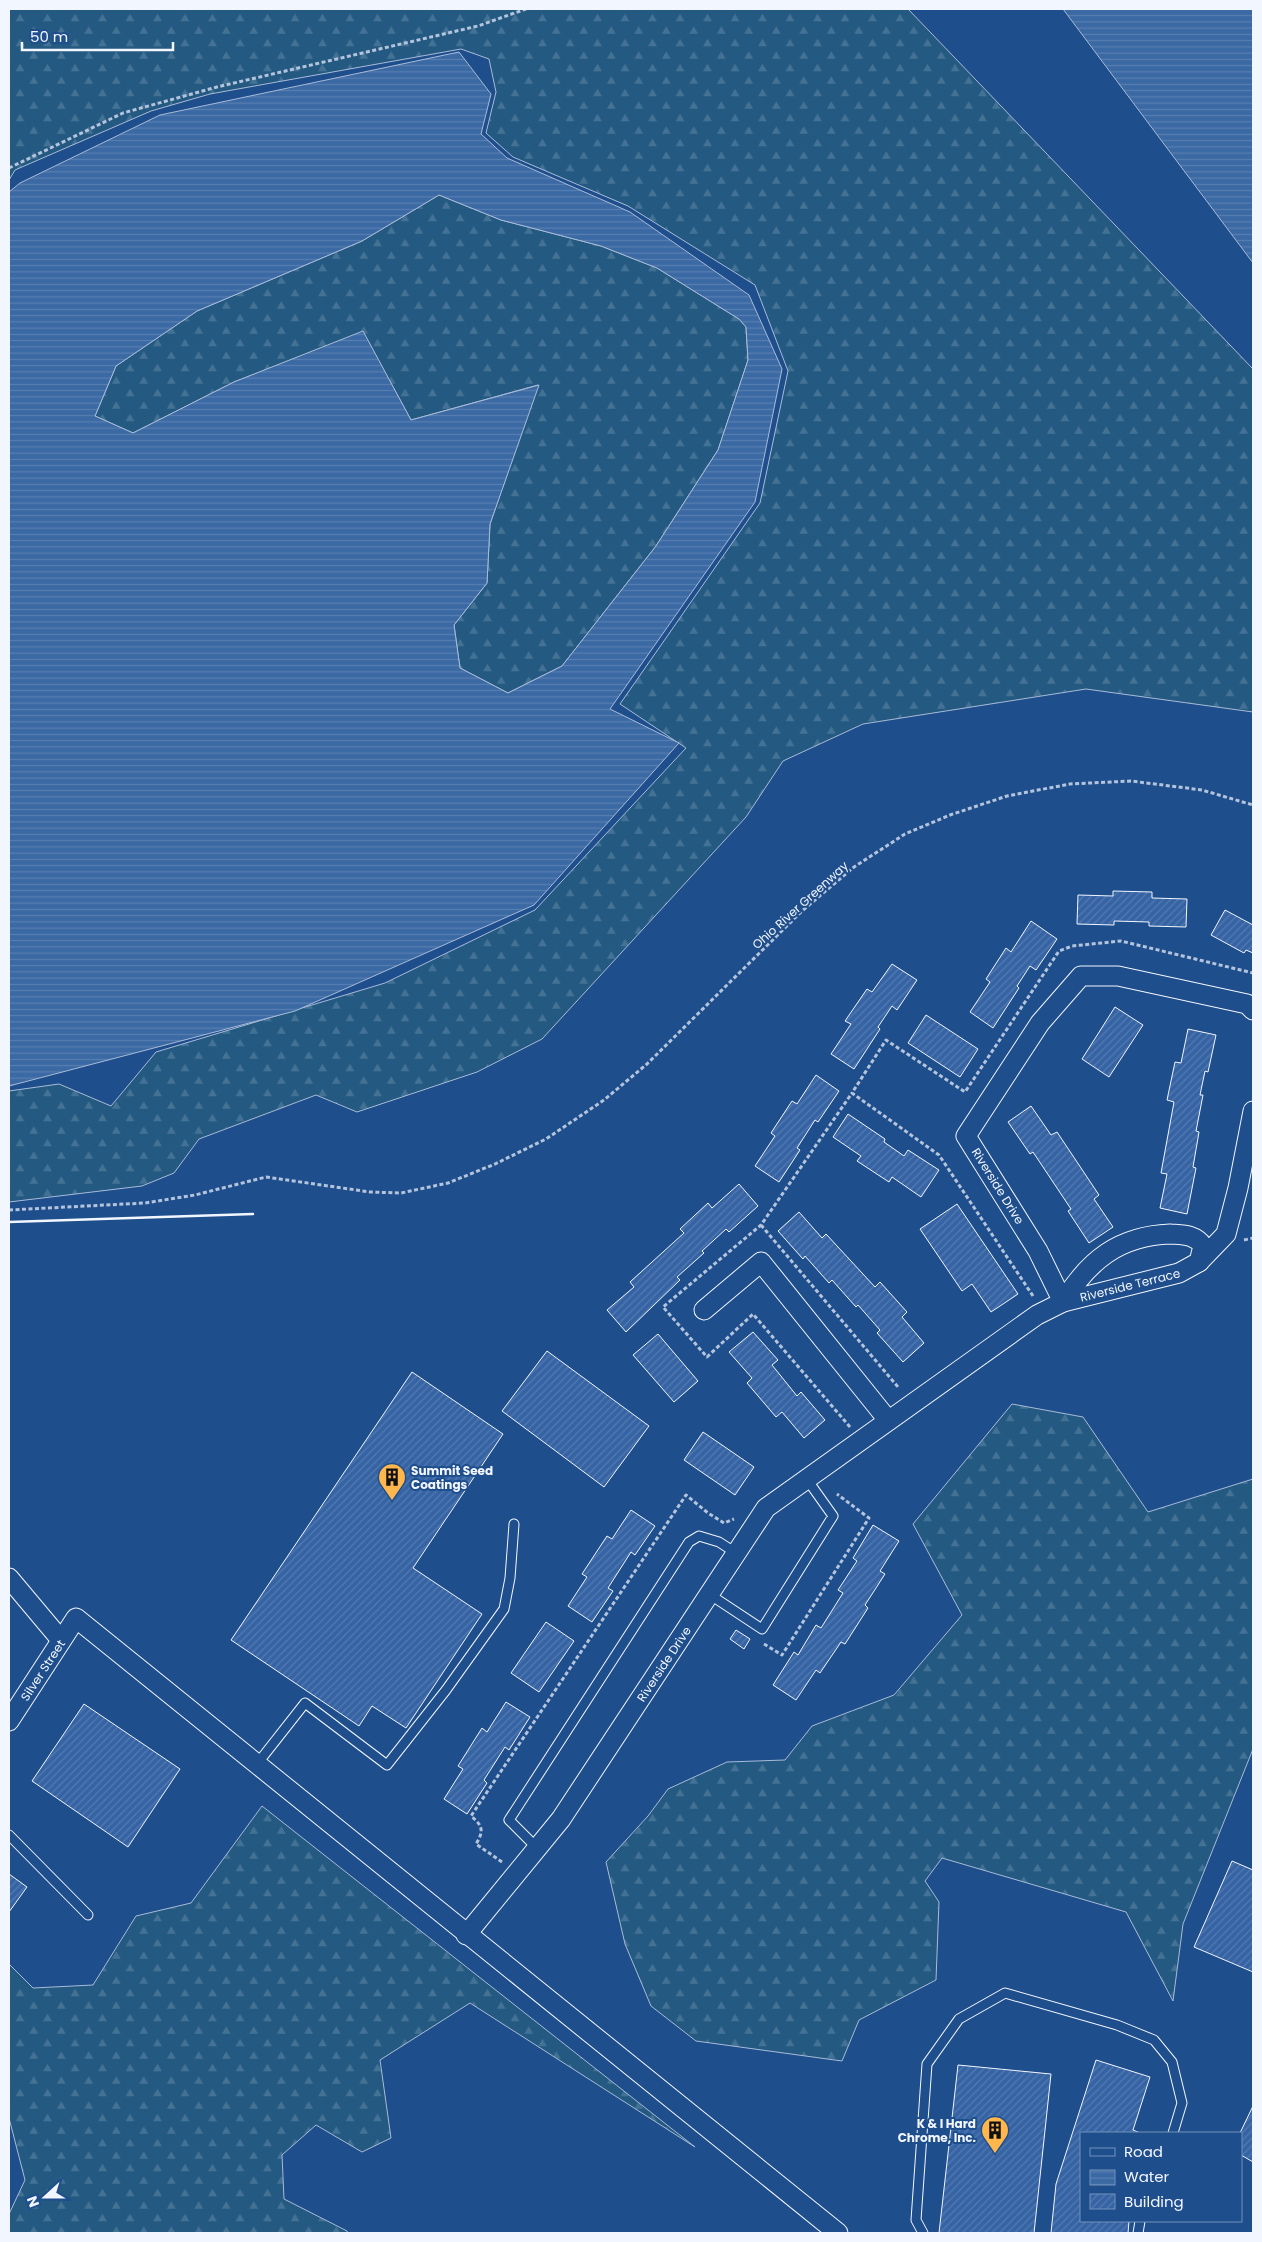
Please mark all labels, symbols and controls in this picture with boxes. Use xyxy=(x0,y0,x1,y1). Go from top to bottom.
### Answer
scale bar xyxy=(22,20,174,52)
text: 50 m xyxy=(30,26,68,47)
street label: Ohio River Greenway xyxy=(748,857,852,953)
street label: Riverside Drive xyxy=(968,1145,1028,1227)
street label: Riverside Terrace xyxy=(1078,1264,1182,1306)
building icon: Summit Seed Coatings xyxy=(377,1462,407,1501)
place label: Summit Seed Coatings xyxy=(411,1462,493,1493)
street label: Riverside Drive xyxy=(632,1623,694,1705)
street label: Silver Street xyxy=(16,1636,68,1704)
place label: K & I Hard Chrome, Inc. xyxy=(898,2115,976,2146)
building icon: K & I Hard Chrome, Inc. xyxy=(980,2115,1010,2154)
legend xyxy=(1080,2132,1242,2222)
text: Road xyxy=(1124,2141,1163,2162)
text: Water xyxy=(1124,2166,1170,2187)
north arrow xyxy=(20,2172,70,2222)
text: Building xyxy=(1124,2191,1184,2212)
text: N xyxy=(22,2193,44,2210)

